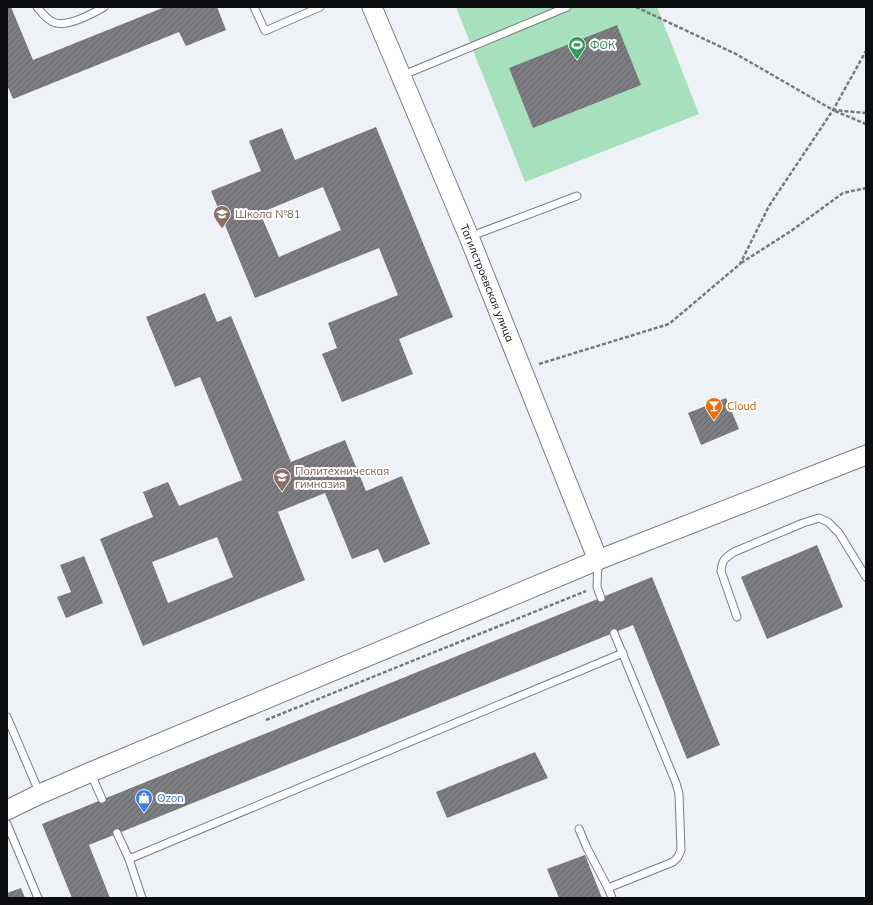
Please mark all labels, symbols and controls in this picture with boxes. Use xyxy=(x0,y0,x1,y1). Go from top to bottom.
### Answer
sports icon: ФОК xyxy=(567,35,587,60)
place label: ФОК xyxy=(590,38,616,52)
school or university icon: Школа №81 xyxy=(212,204,232,229)
place label: Школа №81 xyxy=(235,207,300,221)
street label: Тагилстроевская улица xyxy=(457,222,517,344)
bar icon: Cloud xyxy=(704,396,724,421)
place label: Cloud xyxy=(727,399,756,413)
place label: Политехническая гимназия xyxy=(295,464,389,491)
school or university icon: Политехническая гимназия xyxy=(272,467,292,492)
shop icon: Ozon xyxy=(134,788,154,813)
place label: Ozon xyxy=(157,791,184,805)

